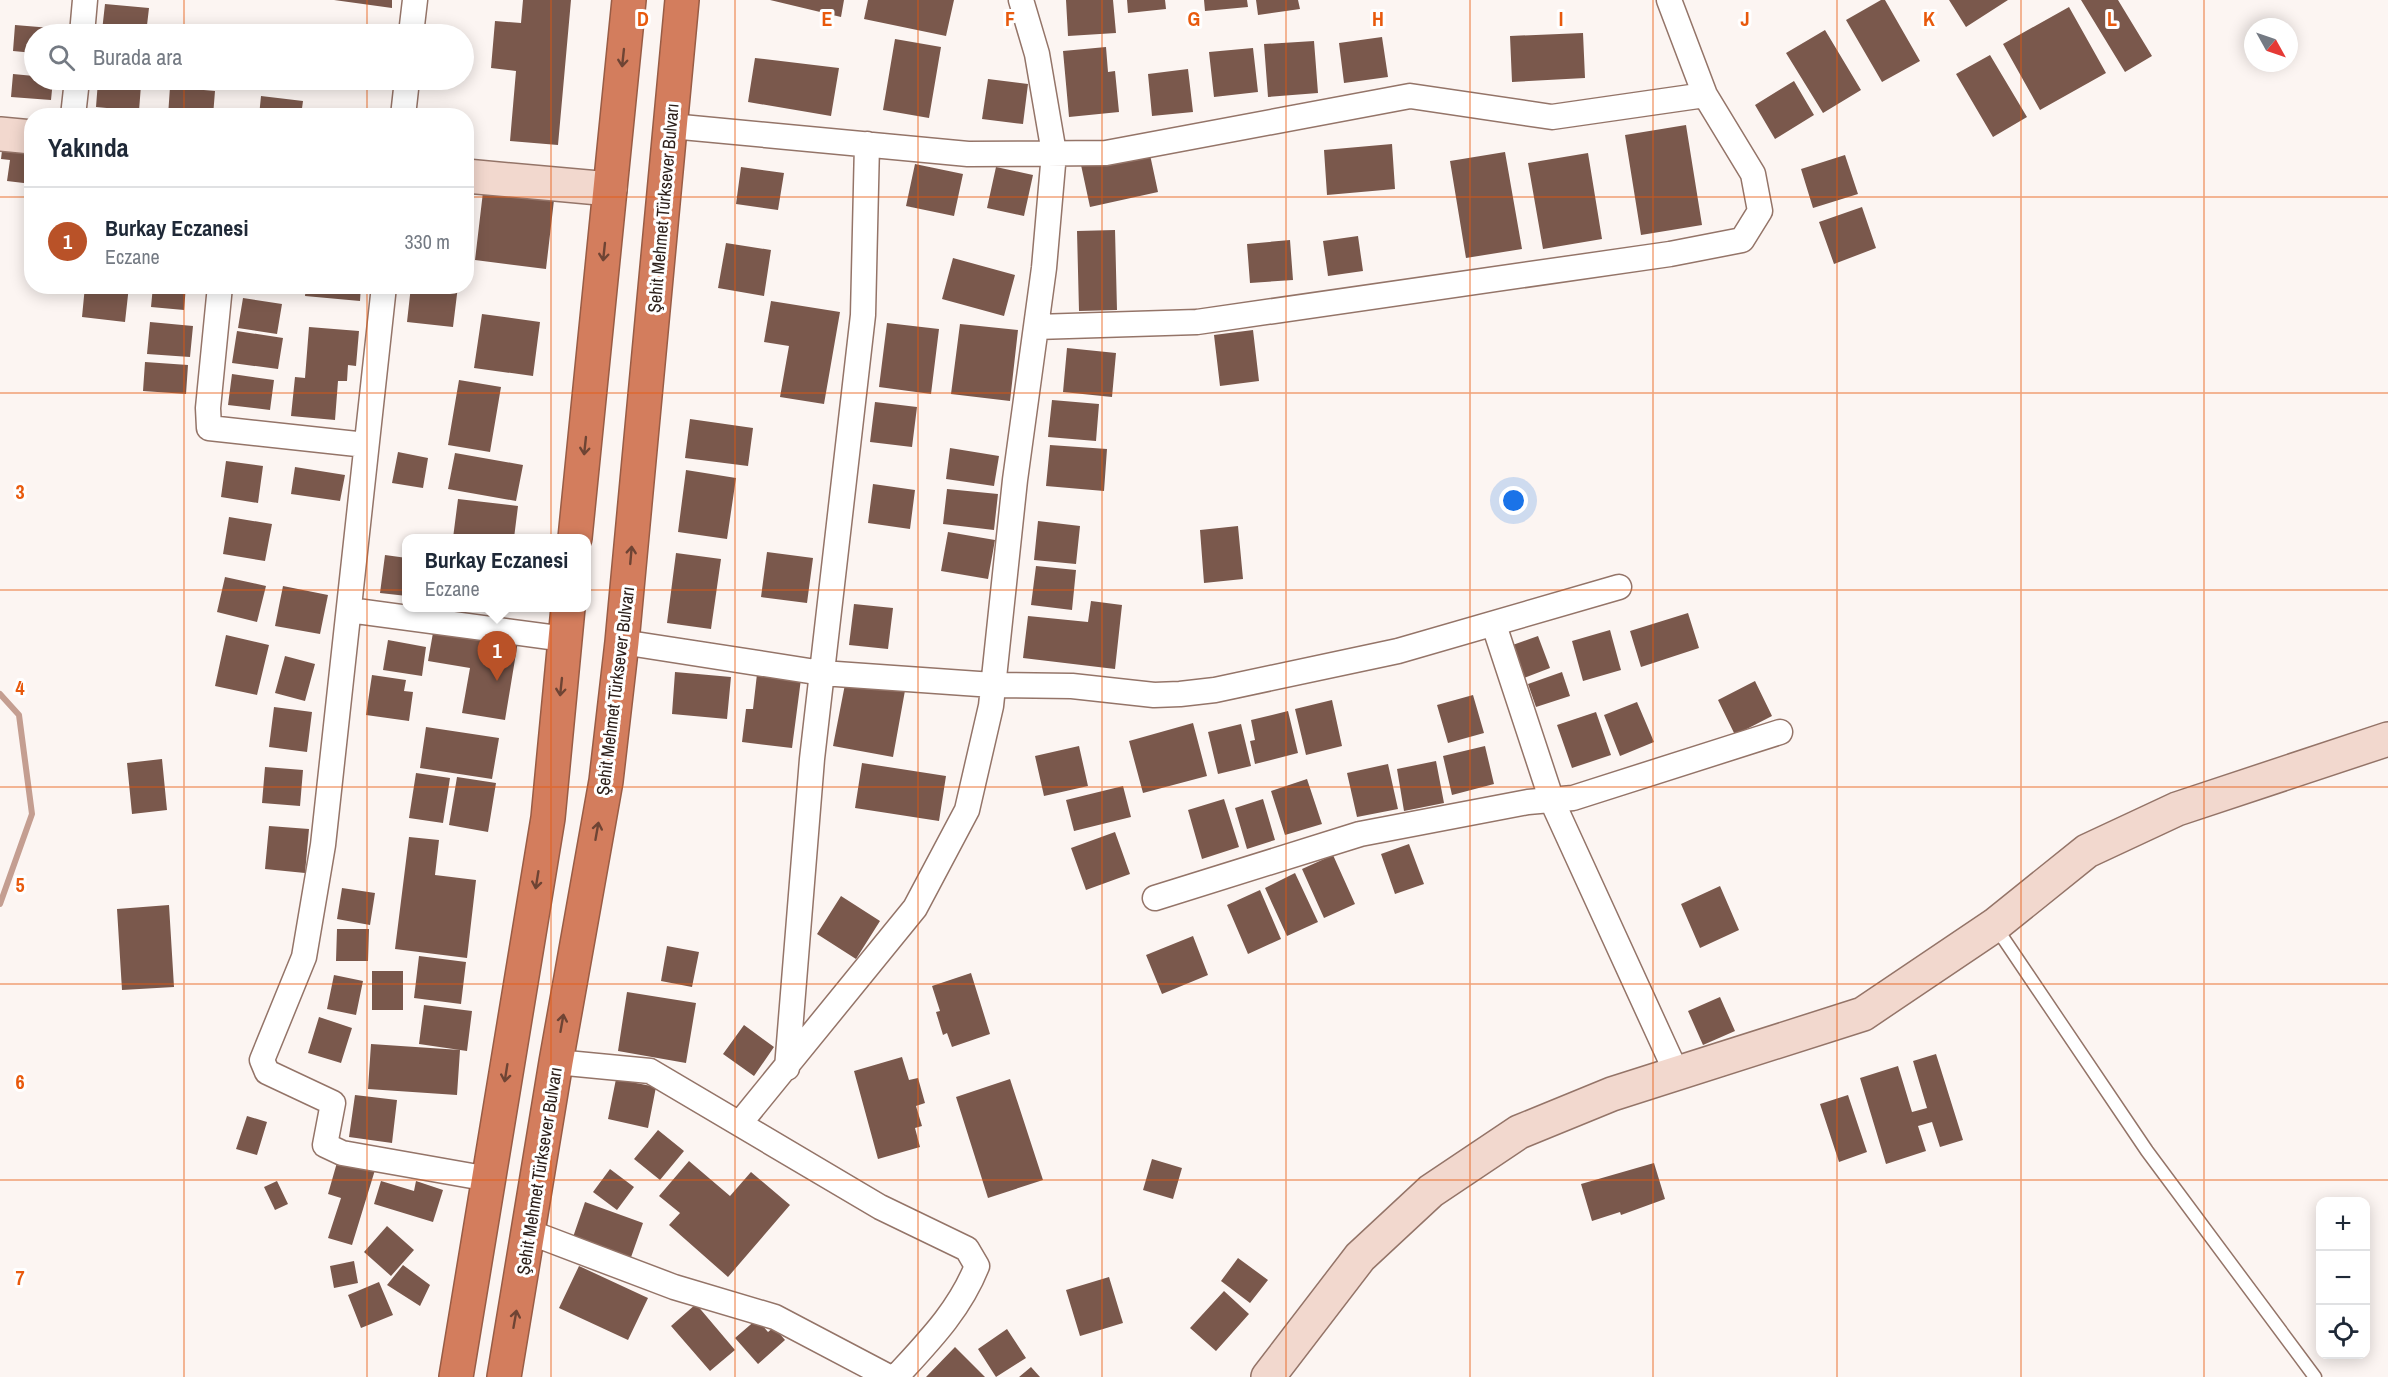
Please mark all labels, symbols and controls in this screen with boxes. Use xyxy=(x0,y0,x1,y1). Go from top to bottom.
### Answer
text: D xyxy=(637,5,649,32)
text: E xyxy=(822,5,833,32)
text: F xyxy=(1005,5,1015,32)
text: G xyxy=(1188,5,1200,32)
text: H xyxy=(1372,5,1384,32)
text: I xyxy=(1559,5,1563,32)
text: J xyxy=(1740,5,1750,32)
text: K xyxy=(1923,5,1935,32)
text: L xyxy=(2107,5,2117,32)
north arrow xyxy=(2244,18,2298,72)
search box xyxy=(24,24,474,90)
icon: search xyxy=(45,41,78,74)
text: Burada ara xyxy=(93,42,182,72)
one-way arrow xyxy=(617,48,628,68)
street label: Şehit Mehmet Türksever Bulvarı xyxy=(641,102,685,314)
text: Yakında xyxy=(48,130,129,165)
text: Burkay Eczanesi xyxy=(105,213,248,243)
text: 1 xyxy=(63,228,72,255)
text: 330 m xyxy=(404,228,450,255)
one-way arrow xyxy=(598,242,609,262)
text: Eczane xyxy=(105,243,160,270)
one-way arrow xyxy=(579,436,590,456)
text: 3 xyxy=(15,478,25,505)
your location xyxy=(1499,486,1528,515)
popup xyxy=(402,534,591,612)
text: Burkay Eczanesi xyxy=(425,545,568,575)
one-way arrow xyxy=(626,545,637,565)
text: Eczane xyxy=(425,575,480,602)
street label: Şehit Mehmet Türksever Bulvarı xyxy=(590,585,640,797)
pin: 1 xyxy=(478,632,516,681)
text: 4 xyxy=(15,674,25,701)
one-way arrow xyxy=(555,676,566,696)
one-way arrow xyxy=(592,822,603,842)
one-way arrow xyxy=(532,870,543,890)
text: 5 xyxy=(15,871,25,898)
one-way arrow xyxy=(557,1014,568,1034)
one-way arrow xyxy=(500,1062,511,1082)
street label: Şehit Mehmet Türksever Bulvarı xyxy=(510,1065,568,1277)
text: 6 xyxy=(15,1068,25,1095)
map controls xyxy=(2316,1197,2370,1359)
button: + xyxy=(2316,1197,2370,1251)
button: − xyxy=(2316,1251,2370,1305)
text: 7 xyxy=(15,1264,25,1291)
button: locate xyxy=(2316,1305,2370,1359)
one-way arrow xyxy=(509,1310,520,1330)

